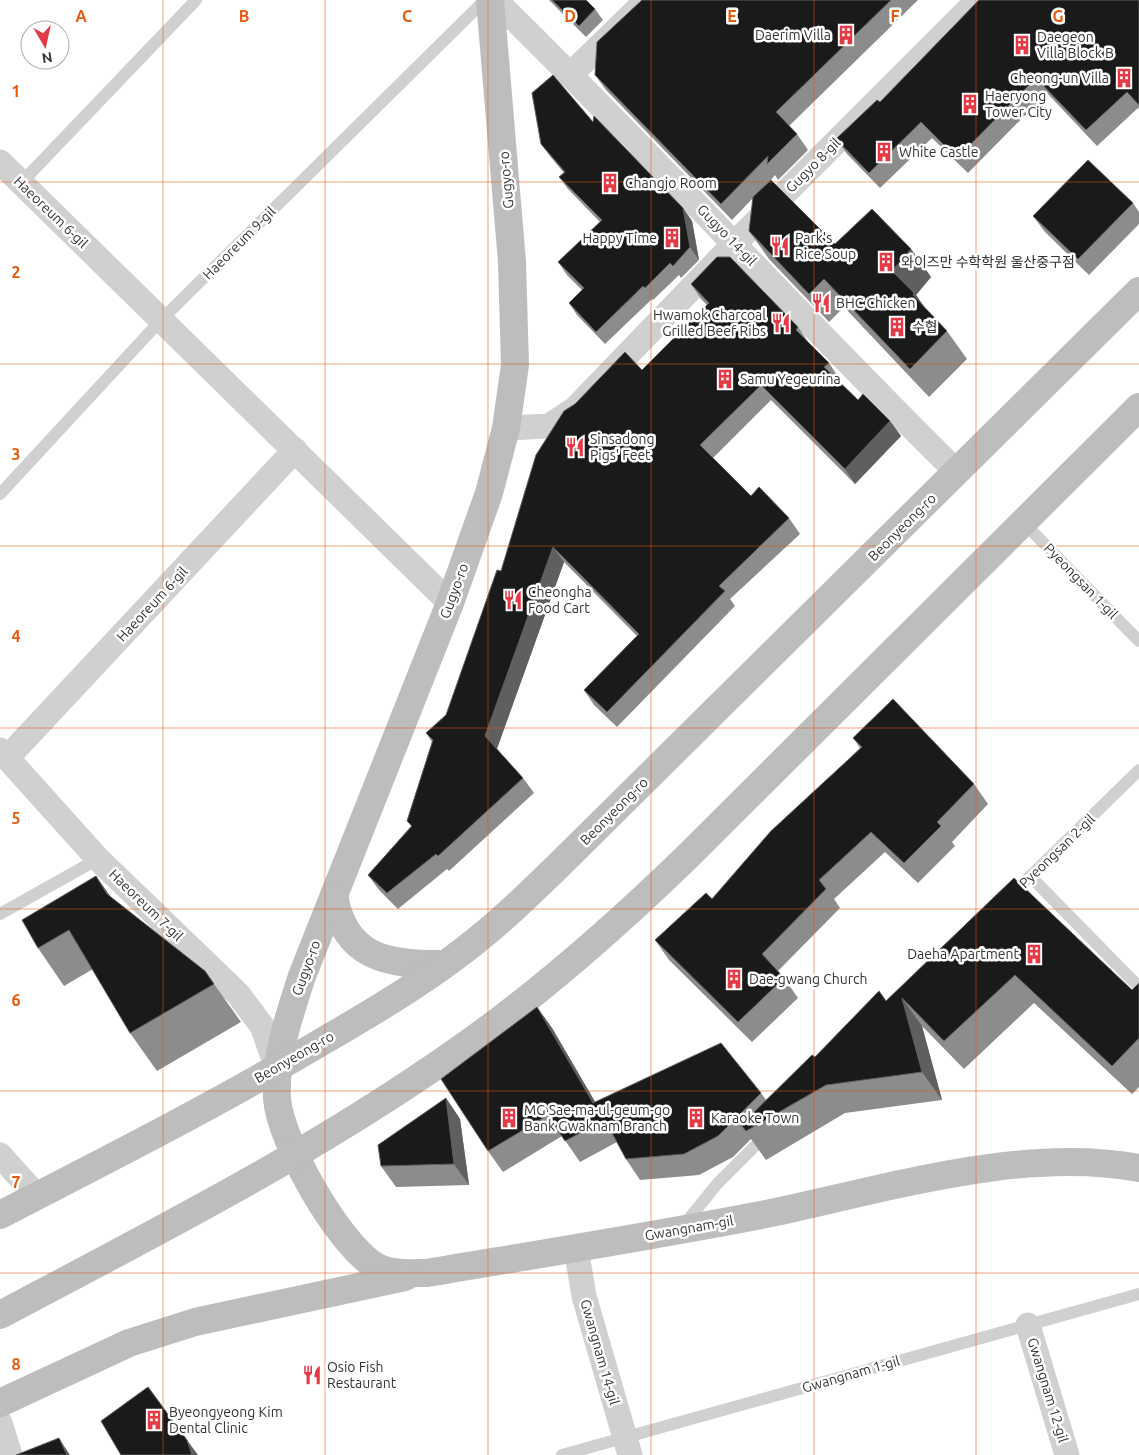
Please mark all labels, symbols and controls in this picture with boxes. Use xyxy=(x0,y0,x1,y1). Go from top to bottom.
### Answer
text: A xyxy=(75,7,87,25)
text: B xyxy=(239,7,249,25)
text: C xyxy=(402,7,412,25)
text: D xyxy=(564,7,576,25)
text: E xyxy=(727,7,737,25)
text: F xyxy=(891,7,900,25)
text: G xyxy=(1052,7,1064,25)
north arrow xyxy=(20,20,70,70)
building icon: Daerim Villa xyxy=(835,24,857,46)
place label: Daerim Villa xyxy=(755,27,831,43)
place label: Daegeon Villa Block B xyxy=(1037,29,1114,61)
building icon: Daegeon Villa Block B xyxy=(1011,34,1033,56)
text: N xyxy=(41,49,53,67)
building icon: Cheong-un Villa xyxy=(1113,67,1135,89)
place label: Cheong-un Villa xyxy=(1010,70,1109,86)
text: 1 xyxy=(11,82,21,100)
place label: Haeryong Tower City xyxy=(985,88,1052,120)
building icon: Haeryong Tower City xyxy=(959,93,981,115)
street label: Gugyo 8-gil xyxy=(782,134,844,196)
building icon: White Castle xyxy=(873,141,895,163)
place label: White Castle xyxy=(899,144,979,160)
street label: Gugyo-ro xyxy=(496,151,516,209)
building icon: Changjo Room xyxy=(599,172,621,194)
street label: Haeoreum 6-gil xyxy=(11,173,91,251)
place label: Changjo Room xyxy=(625,175,717,191)
street label: Gugyo 14-gil xyxy=(694,201,760,269)
street label: Haeoreum 9-gil xyxy=(199,203,279,283)
building icon: Happy Time xyxy=(661,227,683,249)
place label: Happy Time xyxy=(582,230,657,246)
place label: Park's Rice Soup xyxy=(795,230,856,262)
restaurant icon: Park's Rice Soup xyxy=(769,235,791,257)
building icon: 와이즈만 수학학원 울산중구점 xyxy=(875,251,897,273)
place label: 와이즈만 수학학원 울산중구점 xyxy=(901,254,1075,270)
text: 2 xyxy=(11,263,21,281)
restaurant icon: BHC Chicken xyxy=(810,292,832,314)
place label: BHC Chicken xyxy=(836,295,915,311)
place label: Hwamok Charcoal Grilled Beef Ribs xyxy=(653,307,766,339)
restaurant icon: Hwamok Charcoal Grilled Beef Ribs xyxy=(770,312,792,334)
building icon: 수협 xyxy=(886,316,908,338)
place label: 수협 xyxy=(912,319,938,335)
building icon: Samu Yegeurina xyxy=(714,368,736,390)
place label: Samu Yegeurina xyxy=(740,371,841,387)
place label: Sinsadong Pigs' Feet xyxy=(590,431,654,463)
restaurant icon: Sinsadong Pigs' Feet xyxy=(564,436,586,458)
text: 3 xyxy=(11,445,21,463)
street label: Beonyeong-ro xyxy=(865,490,939,564)
street label: Pyeongsan 1-gil xyxy=(1041,540,1121,622)
street label: Gugyo-ro xyxy=(437,561,471,621)
street label: Haeoreum 6-gil xyxy=(113,563,191,645)
place label: Cheongha Food Cart xyxy=(528,584,592,616)
restaurant icon: Cheongha Food Cart xyxy=(502,589,524,611)
text: 4 xyxy=(11,627,21,645)
street label: Beonyeong-ro xyxy=(577,774,651,848)
text: 5 xyxy=(11,809,21,827)
street label: Pyeongsan 2-gil xyxy=(1016,811,1098,891)
street label: Haeoreum 7-gil xyxy=(106,866,186,944)
street label: Gugyo-ro xyxy=(289,938,323,998)
building icon: Daeha Apartment xyxy=(1023,943,1045,965)
place label: Daeha Apartment xyxy=(907,946,1019,962)
building icon: Dae-gwang Church xyxy=(723,968,745,990)
place label: Dae-gwang Church xyxy=(749,971,868,987)
text: 6 xyxy=(11,991,21,1009)
street label: Beonyeong-ro xyxy=(252,1028,336,1086)
place label: MG Sae-ma-ul-geum-go Bank Gwaknam Branch xyxy=(524,1102,670,1134)
building icon: MG Sae-ma-ul-geum-go Bank Gwaknam Branch xyxy=(498,1107,520,1129)
building icon: Karaoke Town xyxy=(685,1107,707,1129)
place label: Karaoke Town xyxy=(711,1110,799,1126)
text: 7 xyxy=(11,1173,21,1191)
street label: Gwangnam-gil xyxy=(643,1212,735,1244)
street label: Gwangnam 14-gil xyxy=(577,1297,623,1407)
street label: Gwangnam 12-gil xyxy=(1024,1336,1072,1445)
street label: Gwangnam 1-gil xyxy=(800,1352,902,1396)
text: 8 xyxy=(11,1355,21,1373)
place label: Osio Fish Restaurant xyxy=(327,1359,397,1391)
restaurant icon: Osio Fish Restaurant xyxy=(301,1364,323,1386)
place label: Byeongyeong Kim Dental Clinic xyxy=(169,1404,283,1436)
building icon: Byeongyeong Kim Dental Clinic xyxy=(143,1409,165,1431)

